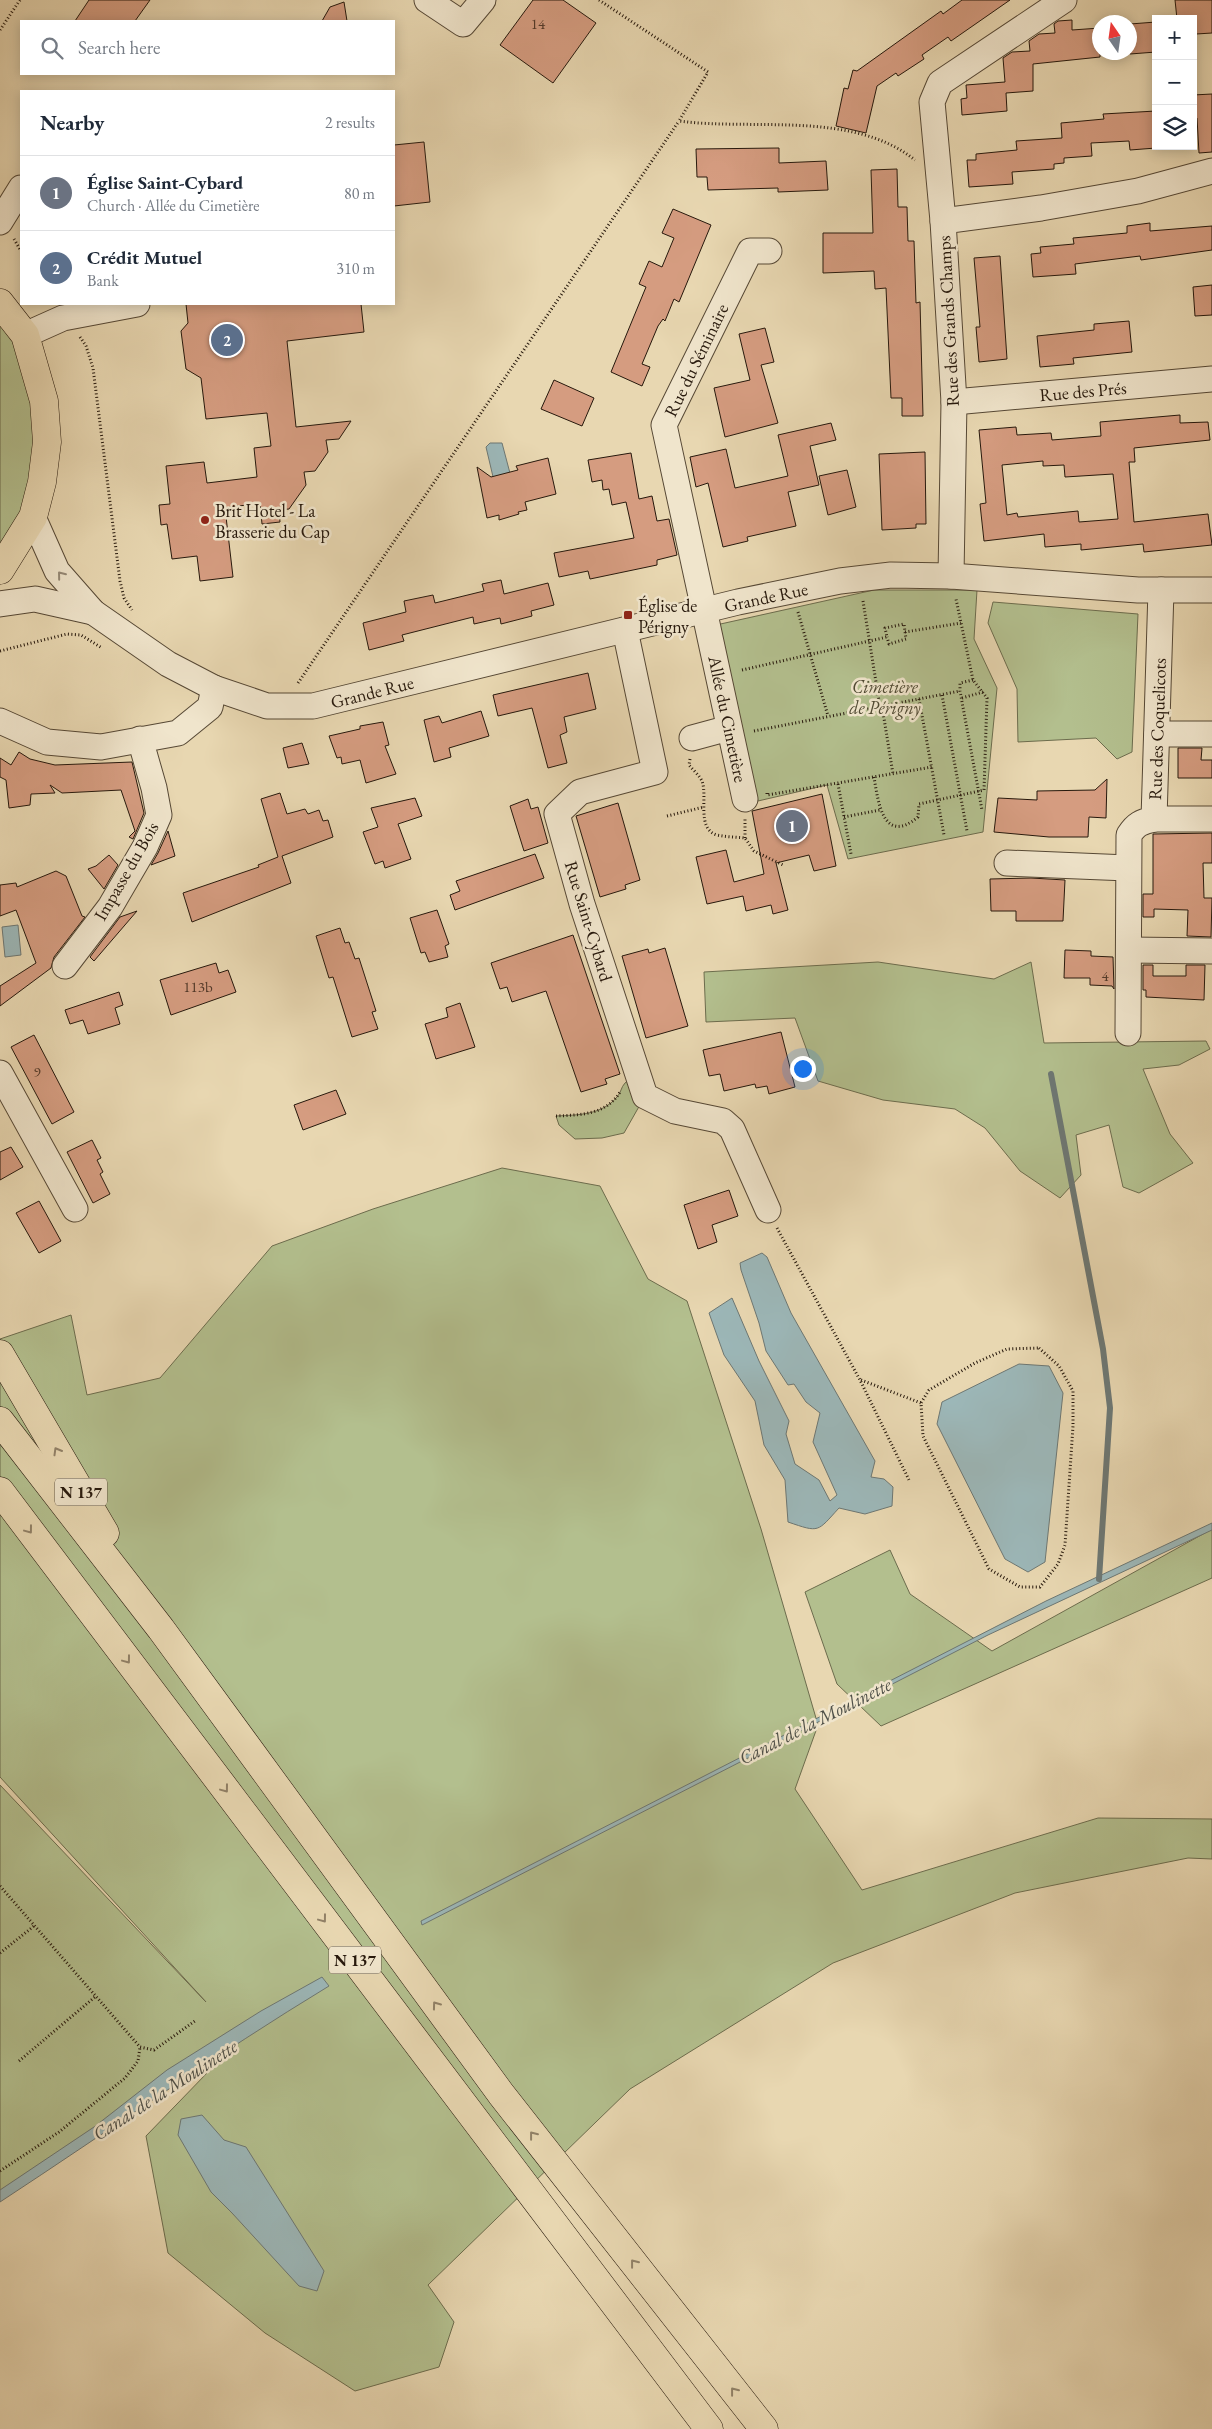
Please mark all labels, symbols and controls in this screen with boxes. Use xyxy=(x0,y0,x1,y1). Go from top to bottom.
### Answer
house number: 14 xyxy=(531,14,546,33)
north arrow xyxy=(1092,15,1137,60)
map controls xyxy=(1152,15,1197,150)
button: + xyxy=(1152,15,1197,60)
search box xyxy=(20,20,395,75)
icon: search xyxy=(38,34,66,62)
text: Search here xyxy=(78,35,160,60)
button: − xyxy=(1152,60,1197,105)
button: layers xyxy=(1152,105,1197,150)
text: Nearby xyxy=(40,109,104,136)
text: 2 results xyxy=(325,112,375,133)
text: Église Saint-Cybard xyxy=(87,170,243,195)
text: 1 xyxy=(52,183,60,204)
text: 80 m xyxy=(344,183,375,204)
text: Church · Allée du Cimetière xyxy=(87,195,259,216)
street label: Rue des Grands Champs xyxy=(932,235,964,407)
text: Crédit Mutuel xyxy=(87,245,202,270)
text: 2 xyxy=(52,258,60,279)
text: 310 m xyxy=(336,258,375,279)
text: Bank xyxy=(87,270,119,291)
street label: Rue du Séminaire xyxy=(659,300,733,420)
pin: 2 xyxy=(211,321,243,359)
street label: Rue des Prés xyxy=(1039,376,1128,406)
place label: Brit Hotel - La Brasserie du Cap xyxy=(215,499,330,543)
marker: Brit Hotel - La Brasserie du Cap xyxy=(199,514,211,526)
one-way arrow xyxy=(59,572,67,581)
street label: Grande Rue xyxy=(722,577,810,617)
place label: Église de Périgny xyxy=(638,594,697,638)
marker: Église de Périgny xyxy=(622,609,634,621)
street label: Allée du Cimetière xyxy=(703,653,753,785)
street label: Rue des Coquelicots xyxy=(1143,657,1171,800)
street label: Grande Rue xyxy=(328,671,416,713)
park label: Cimetière de Périgny xyxy=(849,675,921,720)
pin: 1 xyxy=(776,807,808,845)
street label: Impasse du Bois xyxy=(88,817,164,925)
street label: Rue Saint-Cybard xyxy=(560,858,619,985)
house number: 4 xyxy=(1101,966,1109,985)
house number: 113b xyxy=(183,977,213,996)
your location xyxy=(790,1056,816,1082)
house number: 9 xyxy=(33,1062,41,1081)
one-way arrow xyxy=(53,1447,63,1456)
road number: N 137 xyxy=(55,1478,107,1505)
one-way arrow xyxy=(23,1524,32,1534)
one-way arrow xyxy=(121,1654,130,1664)
water label: Canal de la Moulinette xyxy=(735,1672,896,1770)
one-way arrow xyxy=(219,1783,228,1793)
one-way arrow xyxy=(318,1913,326,1922)
road number: N 137 xyxy=(329,1946,381,1974)
one-way arrow xyxy=(433,2001,442,2011)
water label: Canal de la Moulinette xyxy=(88,2034,243,2146)
one-way arrow xyxy=(531,2132,539,2141)
one-way arrow xyxy=(631,2260,639,2269)
one-way arrow xyxy=(732,2388,740,2397)

